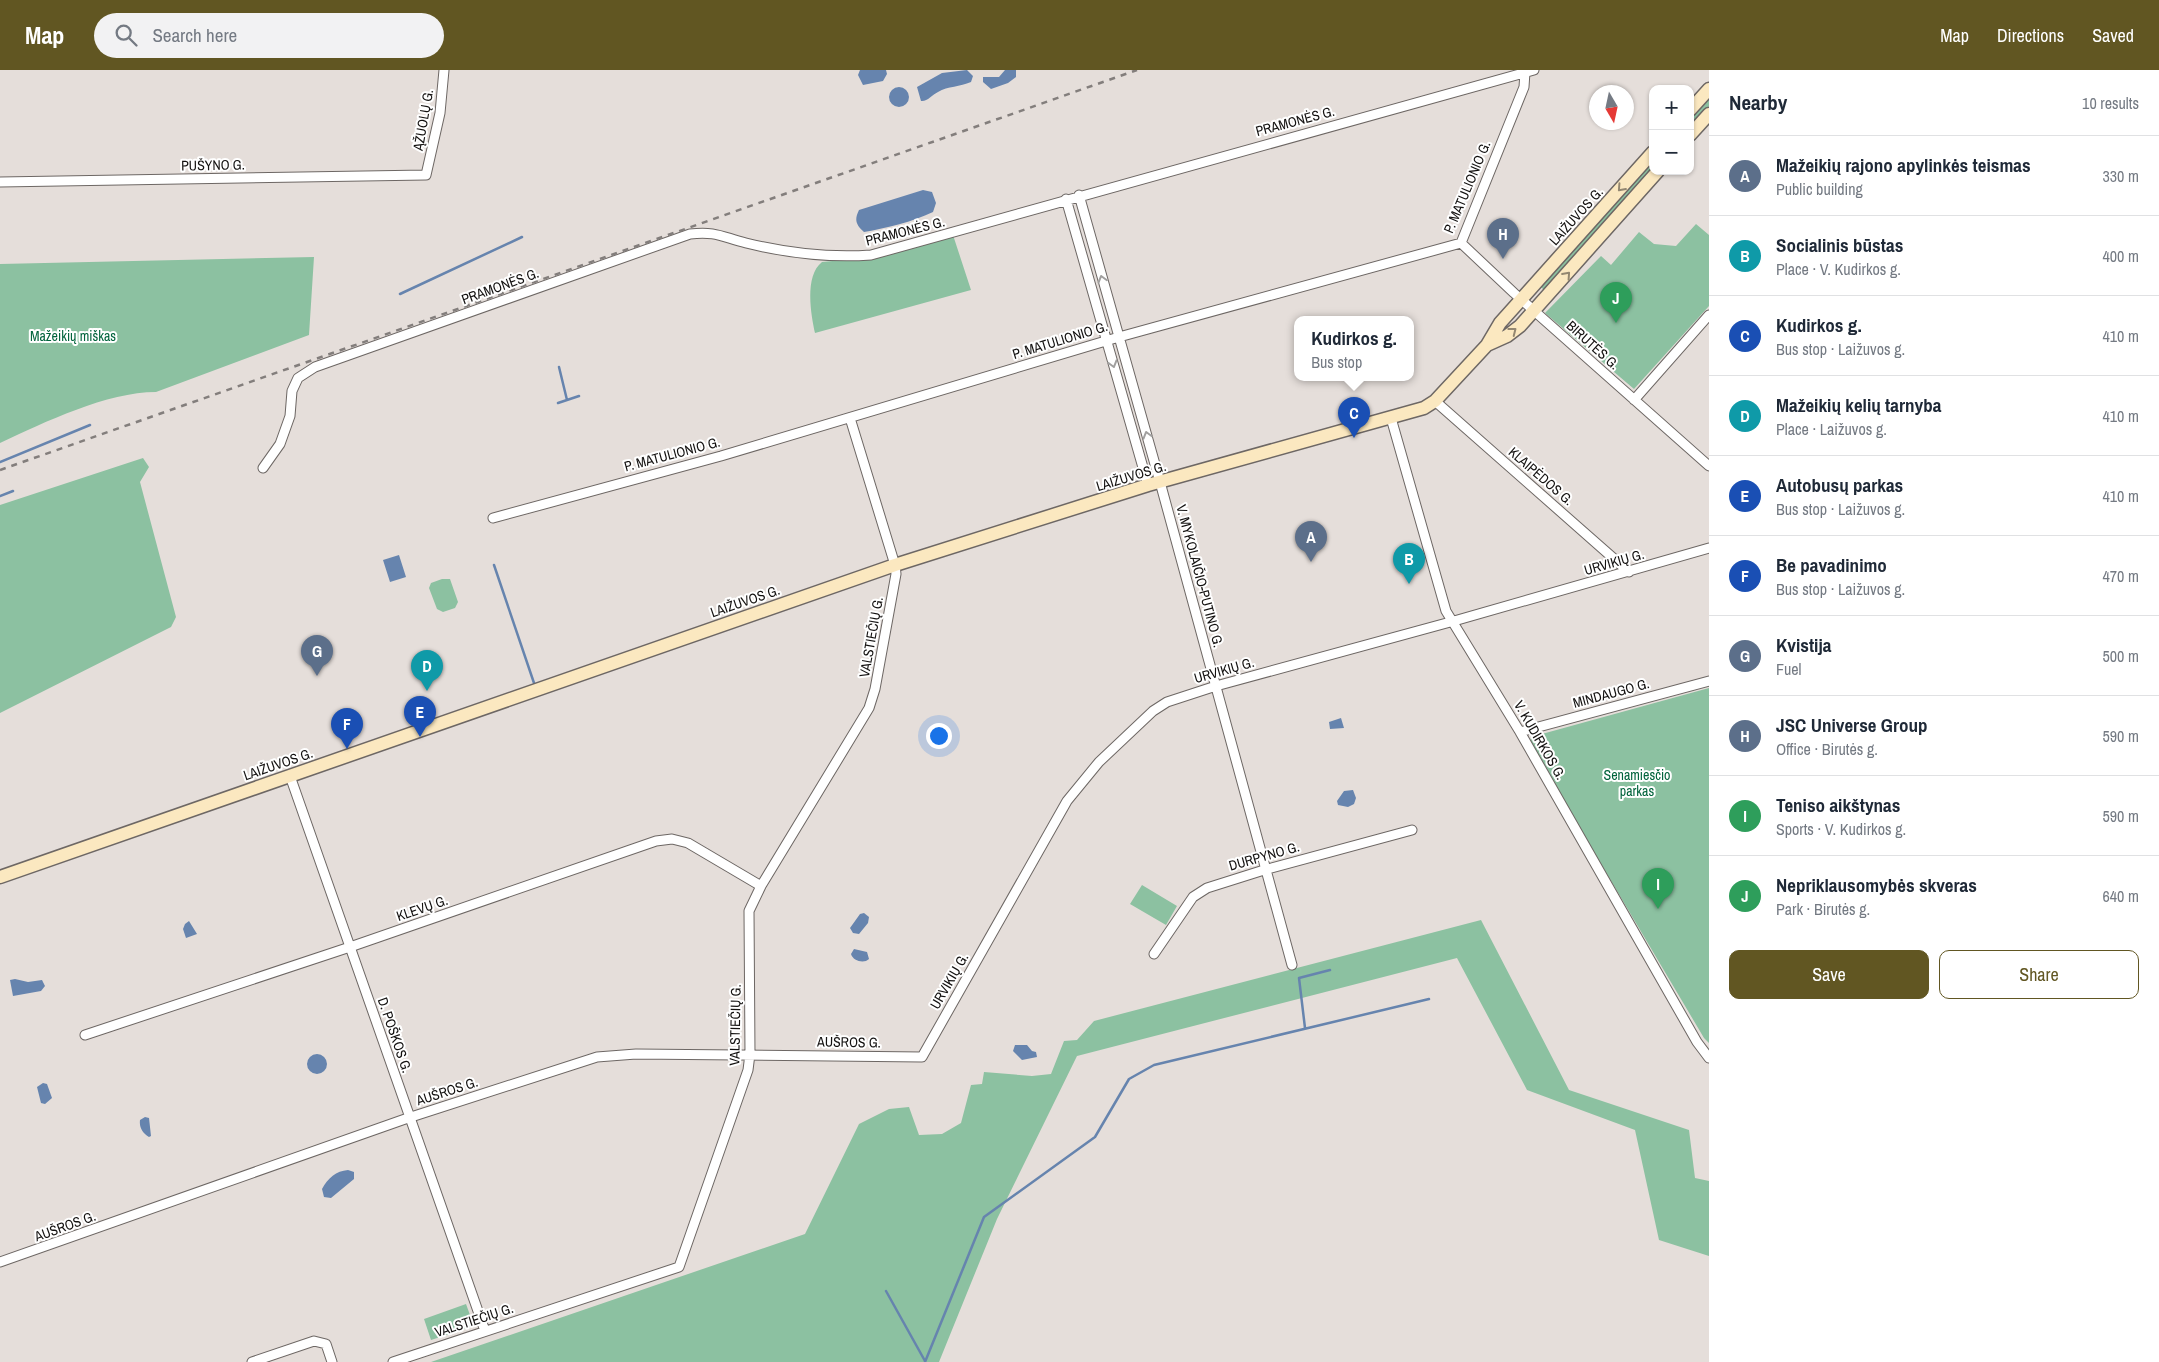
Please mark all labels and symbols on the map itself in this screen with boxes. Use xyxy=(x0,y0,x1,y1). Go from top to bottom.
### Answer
north arrow xyxy=(1589,85,1634,130)
street label: ĄŽUOLŲ G. xyxy=(409,88,437,153)
street label: PRAMONĖS G. xyxy=(1254,102,1336,140)
street label: P. MATULIONIO G. xyxy=(1439,138,1495,236)
street label: PUŠYNO G. xyxy=(181,155,245,175)
one-way arrow xyxy=(1618,182,1627,191)
street label: LAIŽUVOS G. xyxy=(1545,183,1607,249)
street label: PRAMONĖS G. xyxy=(864,212,946,250)
pin: H xyxy=(1487,218,1519,259)
street label: PRAMONĖS G. xyxy=(459,264,541,308)
one-way arrow xyxy=(1561,271,1570,280)
one-way arrow xyxy=(1098,275,1108,283)
pin: J xyxy=(1600,282,1632,323)
street label: P. MATULIONIO G. xyxy=(1010,317,1110,363)
street label: BIRUTĖS G. xyxy=(1563,317,1623,373)
park label: Mažeikių miškas xyxy=(30,327,116,345)
one-way arrow xyxy=(1507,329,1516,337)
one-way arrow xyxy=(1107,359,1117,367)
pin: C xyxy=(1338,397,1370,438)
one-way arrow xyxy=(1142,431,1153,440)
street label: P. MATULIONIO G. xyxy=(622,433,722,475)
street label: KLAIPĖDOS G. xyxy=(1505,443,1577,509)
street label: LAIŽUVOS G. xyxy=(1094,457,1168,495)
street label: V. MYKOLAIČIO-PUTINO G. xyxy=(1172,503,1228,649)
pin: A xyxy=(1295,521,1327,562)
pin: B xyxy=(1393,543,1425,584)
street label: URVIKIŲ G. xyxy=(1582,545,1646,579)
street label: LAIŽUVOS G. xyxy=(708,581,782,621)
street label: VALSTIEČIŲ G. xyxy=(855,595,887,679)
pin: G xyxy=(301,635,333,676)
pin: D xyxy=(411,650,443,691)
street label: URVIKIŲ G. xyxy=(1192,653,1256,687)
street label: MINDAUGO G. xyxy=(1571,674,1651,712)
pin: E xyxy=(404,696,436,737)
street label: V. KUDIRKOS G. xyxy=(1510,697,1570,783)
pin: F xyxy=(331,708,363,749)
your location xyxy=(926,723,952,749)
street label: LAIŽUVOS G. xyxy=(241,744,315,784)
park label: Senamiesčio parkas xyxy=(1603,766,1671,800)
street label: DURPYNO G. xyxy=(1227,837,1301,875)
pin: I xyxy=(1642,868,1674,909)
street label: KLEVŲ G. xyxy=(394,891,450,925)
street label: URVIKIŲ G. xyxy=(926,950,972,1012)
street label: VALSTIEČIŲ G. xyxy=(725,984,745,1066)
street label: D. POŠKOS G. xyxy=(374,995,416,1075)
street label: AUŠROS G. xyxy=(816,1032,881,1052)
street label: AUŠROS G. xyxy=(413,1073,480,1110)
street label: AUŠROS G. xyxy=(31,1207,98,1246)
street label: VALSTIEČIŲ G. xyxy=(432,1299,516,1341)

